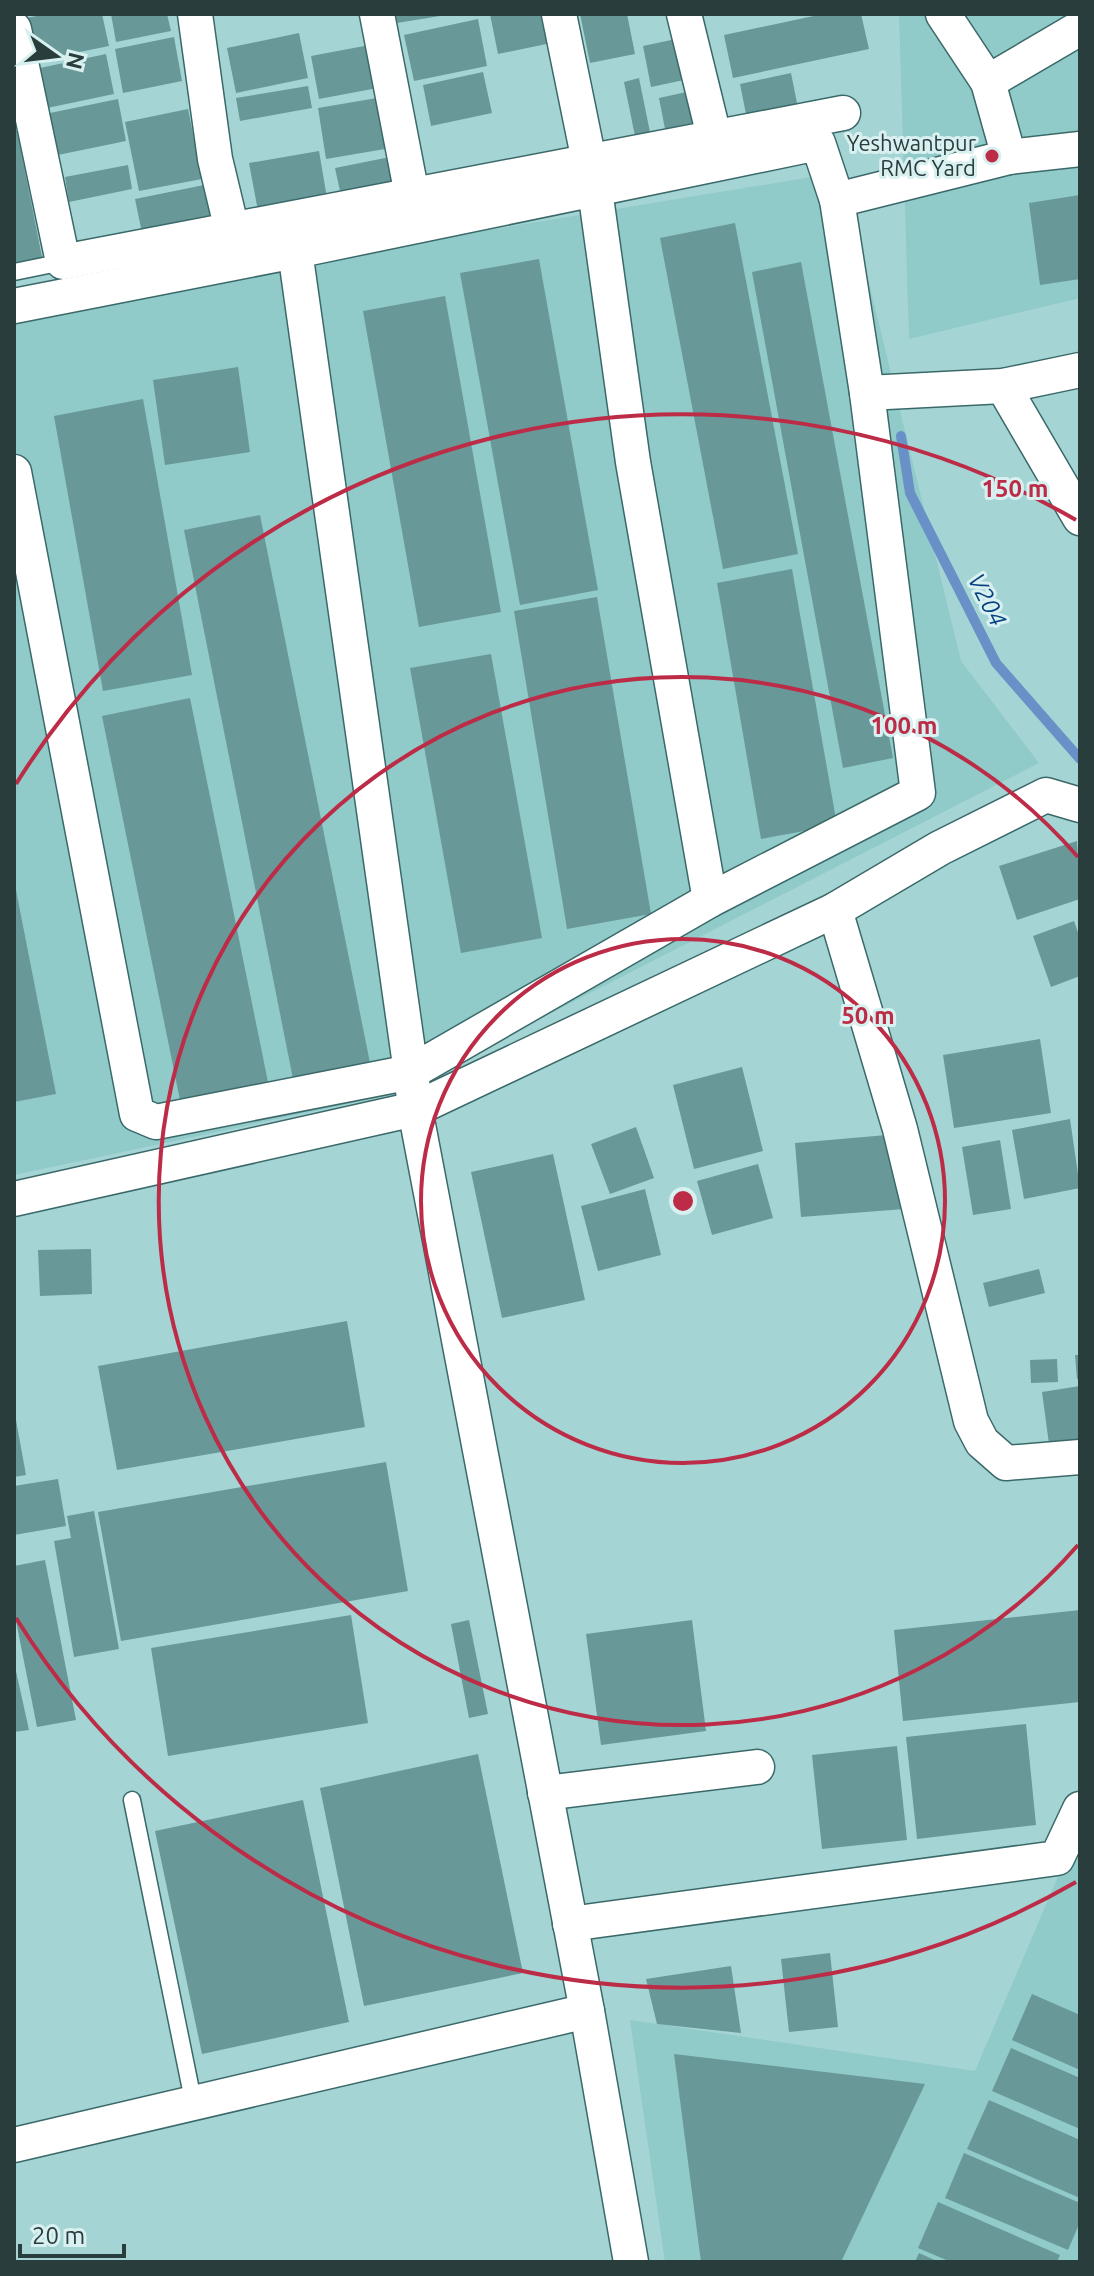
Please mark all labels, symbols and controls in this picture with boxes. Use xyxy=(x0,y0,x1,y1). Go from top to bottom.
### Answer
north arrow xyxy=(16,16,96,96)
text: N xyxy=(62,50,90,72)
place label: Yeshwantpur RMC Yard xyxy=(847,130,977,180)
marker: Yeshwantpur RMC Yard xyxy=(983,147,1001,165)
text: 150 m xyxy=(982,475,1048,502)
water label: V204 xyxy=(963,569,1012,631)
text: 100 m xyxy=(871,712,937,739)
text: 50 m xyxy=(841,1002,895,1029)
centre of rings xyxy=(669,1187,697,1215)
scale bar xyxy=(20,2208,124,2258)
text: 20 m xyxy=(32,2222,85,2249)

